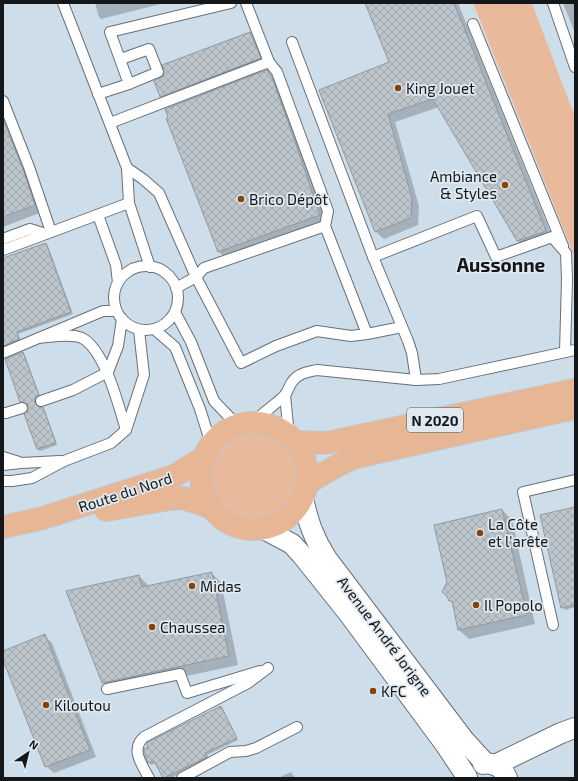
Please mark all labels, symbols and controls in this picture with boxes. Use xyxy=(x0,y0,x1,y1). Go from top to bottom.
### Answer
place label: King Jouet xyxy=(406,79,475,97)
marker: King Jouet xyxy=(393,83,403,93)
place label: Ambiance & Styles xyxy=(430,167,497,202)
marker: Ambiance & Styles xyxy=(500,180,510,190)
place label: Brico Dépôt xyxy=(249,190,328,208)
marker: Brico Dépôt xyxy=(236,194,246,204)
district label: Aussonne xyxy=(457,253,546,276)
road number: N 2020 xyxy=(407,408,463,432)
street label: Route du Nord xyxy=(76,468,174,516)
place label: La Côte et l'arête xyxy=(488,515,548,550)
marker: La Côte et l'arête xyxy=(475,528,485,538)
street label: Avenue André Jorigne xyxy=(334,573,436,699)
place label: Midas xyxy=(200,577,241,595)
marker: Midas xyxy=(187,581,197,591)
place label: Il Popolo xyxy=(484,596,543,614)
marker: Il Popolo xyxy=(471,600,481,610)
place label: Chaussea xyxy=(160,618,226,636)
marker: Chaussea xyxy=(147,622,157,632)
place label: KFC xyxy=(381,682,407,700)
marker: KFC xyxy=(368,686,378,696)
place label: Kiloutou xyxy=(54,696,111,714)
marker: Kiloutou xyxy=(41,700,51,710)
north arrow xyxy=(8,733,48,773)
text: N xyxy=(27,737,41,752)

